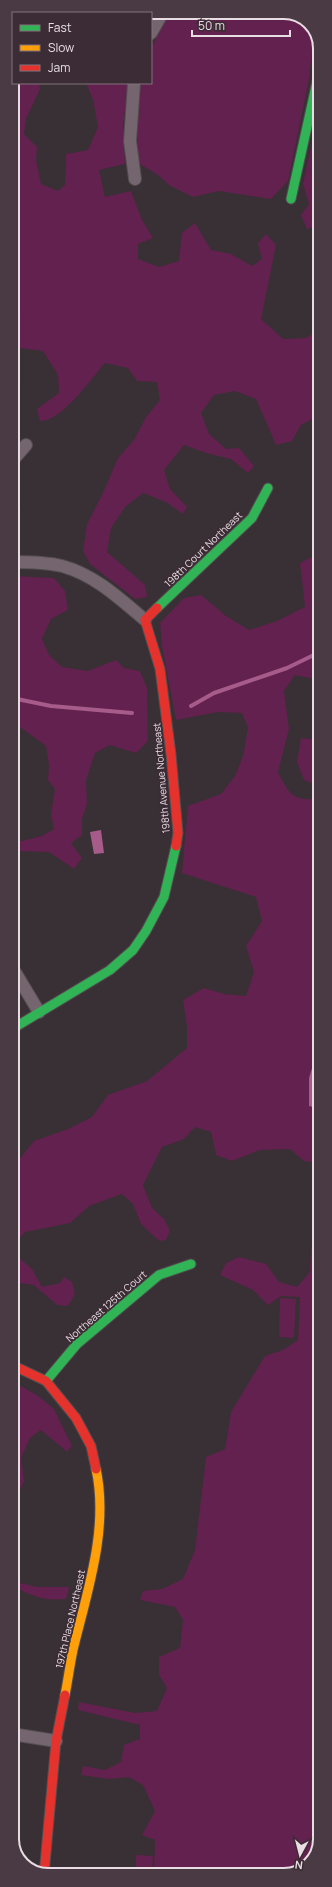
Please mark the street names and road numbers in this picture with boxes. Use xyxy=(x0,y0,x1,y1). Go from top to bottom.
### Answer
street label: 198th Court Northeast xyxy=(161,508,245,590)
street label: 198th Avenue Northeast xyxy=(149,722,173,834)
street label: Northeast 125th Court xyxy=(63,1267,149,1345)
street label: 197th Place Northeast xyxy=(52,1568,88,1670)

